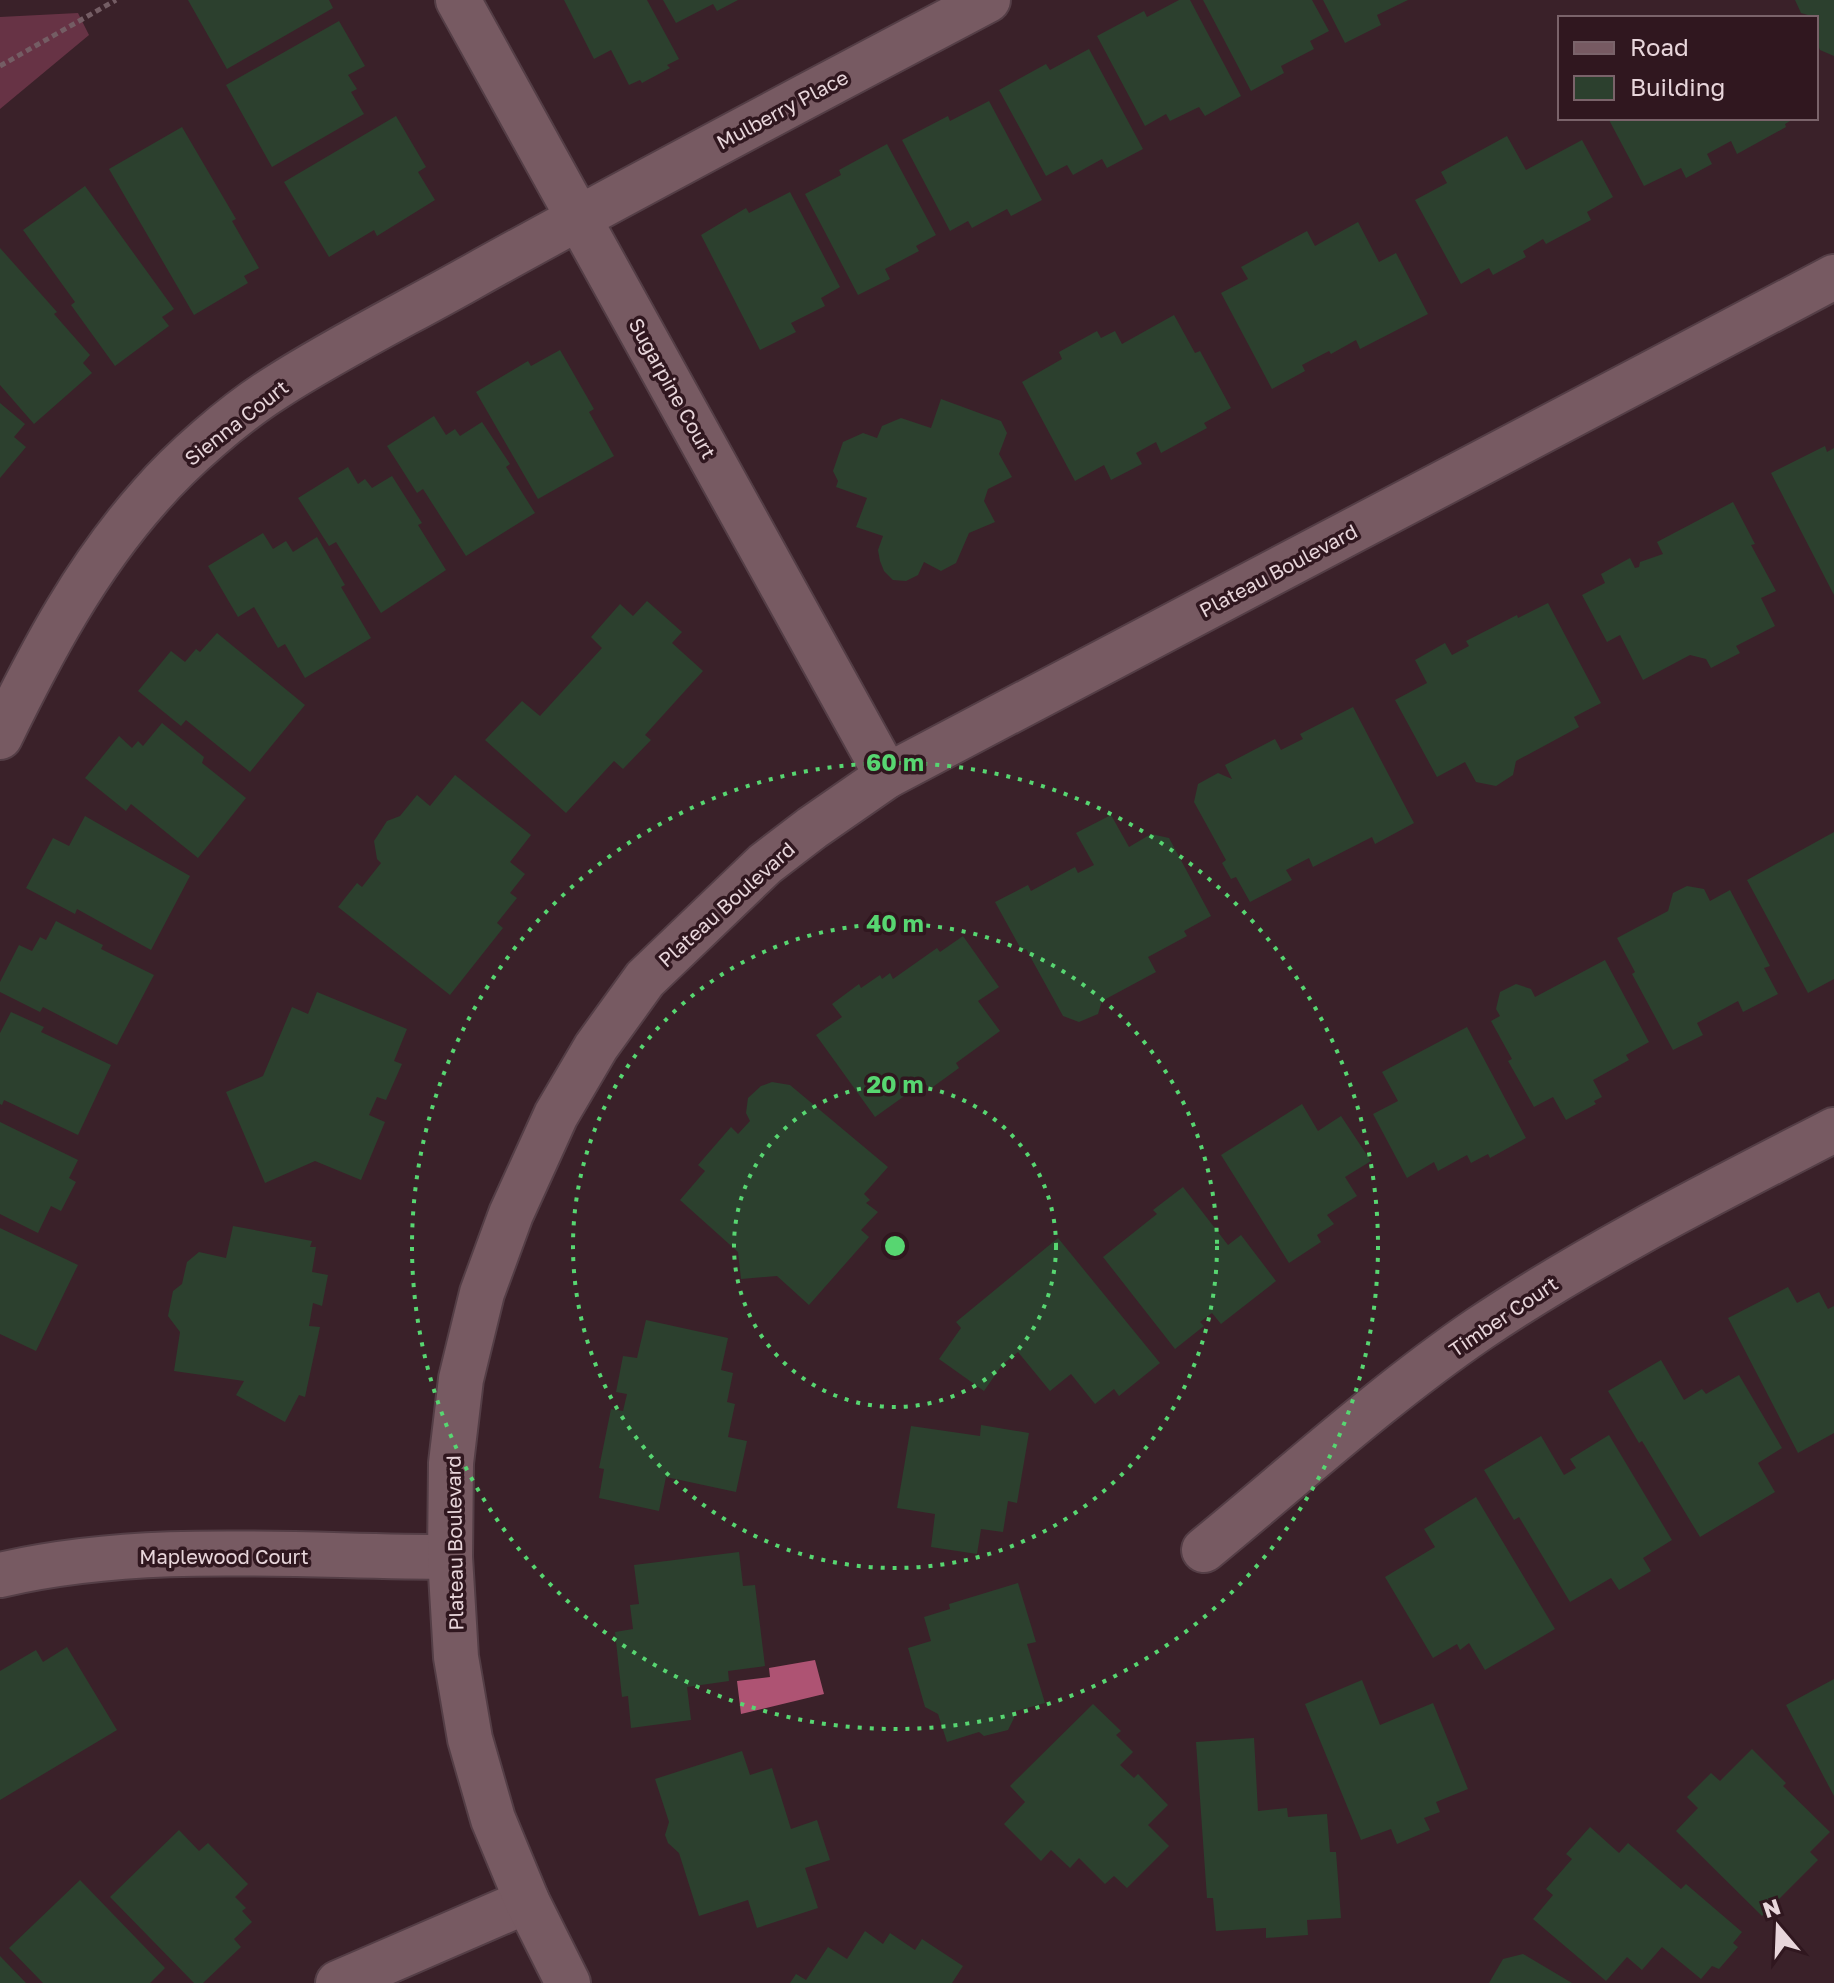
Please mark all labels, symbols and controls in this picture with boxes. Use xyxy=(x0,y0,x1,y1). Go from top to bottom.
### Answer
legend xyxy=(1558,16,1818,120)
text: Road xyxy=(1630,32,1689,61)
street label: Mulberry Place xyxy=(712,64,852,154)
text: Building xyxy=(1630,72,1725,101)
street label: Sugarpine Court xyxy=(625,314,721,462)
street label: Sienna Court xyxy=(180,374,292,470)
street label: Plateau Boulevard xyxy=(1195,518,1361,622)
text: 60 m xyxy=(866,747,924,776)
street label: Plateau Boulevard xyxy=(653,836,799,972)
text: 40 m xyxy=(866,908,924,937)
text: 20 m xyxy=(866,1069,924,1098)
centre of rings xyxy=(881,1232,909,1260)
street label: Timber Court xyxy=(1444,1271,1562,1361)
street label: Plateau Boulevard xyxy=(440,1455,468,1631)
street label: Maplewood Court xyxy=(139,1544,309,1568)
north arrow xyxy=(1738,1887,1818,1967)
text: N xyxy=(1759,1892,1784,1923)

